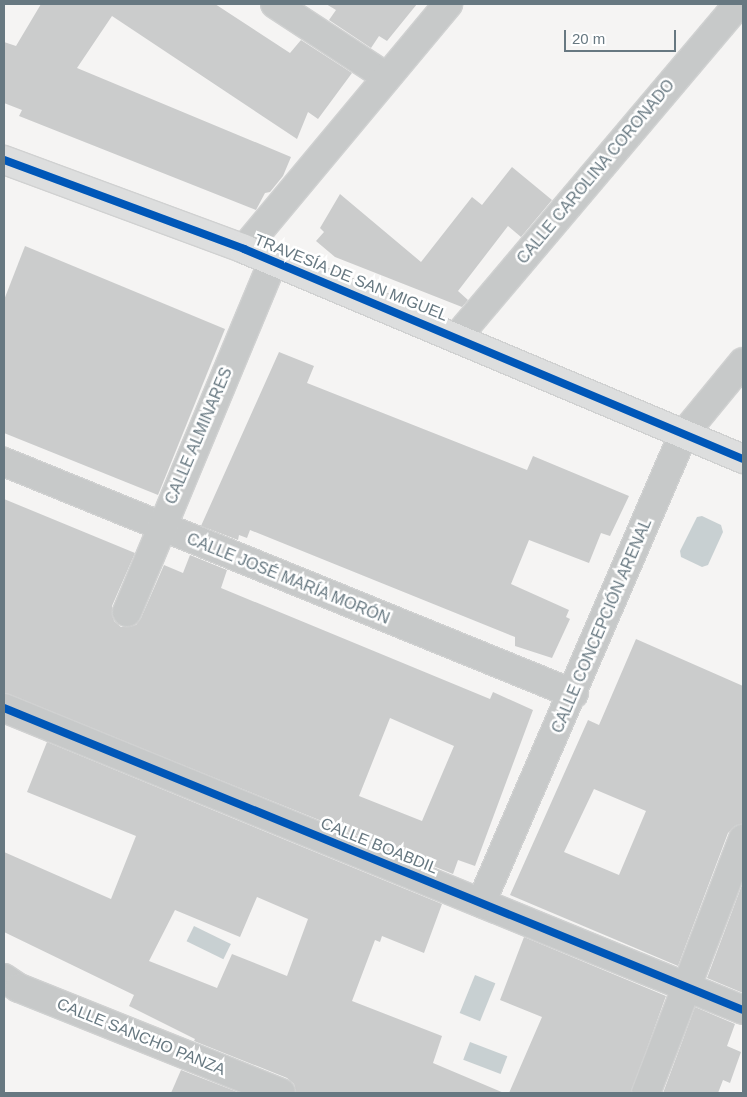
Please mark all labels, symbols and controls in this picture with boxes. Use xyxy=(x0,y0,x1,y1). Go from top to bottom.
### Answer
scale bar xyxy=(567,20,680,52)
text: 20 m xyxy=(572,30,605,47)
street label: CALLE CAROLINA CORONADO xyxy=(513,76,679,268)
street label: TRAVESÍA DE SAN MIGUEL xyxy=(251,230,451,326)
street label: CALLE ALMINARES xyxy=(161,364,237,508)
street label: CALLE CONCEPCIÓN ARENAL xyxy=(548,515,656,737)
street label: CALLE JOSÉ MARÍA MORÓN xyxy=(183,529,393,629)
street label: CALLE BOABDIL xyxy=(318,814,440,878)
street label: CALLE SANCHO PANZA xyxy=(54,994,228,1080)

